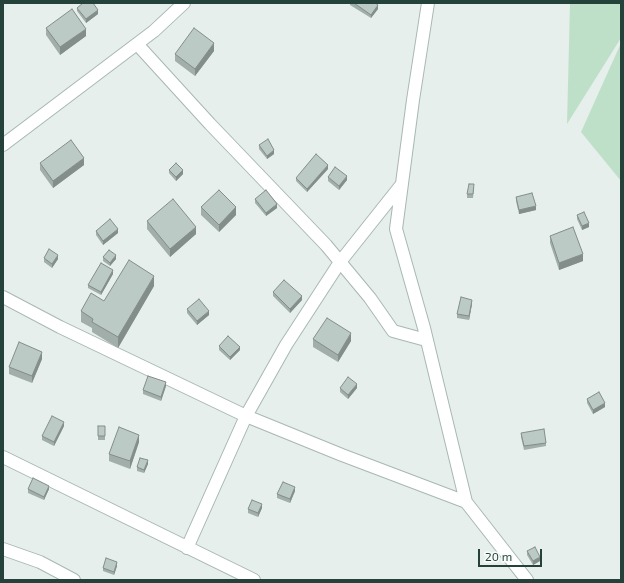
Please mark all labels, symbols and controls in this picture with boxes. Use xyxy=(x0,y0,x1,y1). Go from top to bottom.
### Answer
scale bar xyxy=(480,541,544,567)
text: 20 m xyxy=(485,549,512,563)

